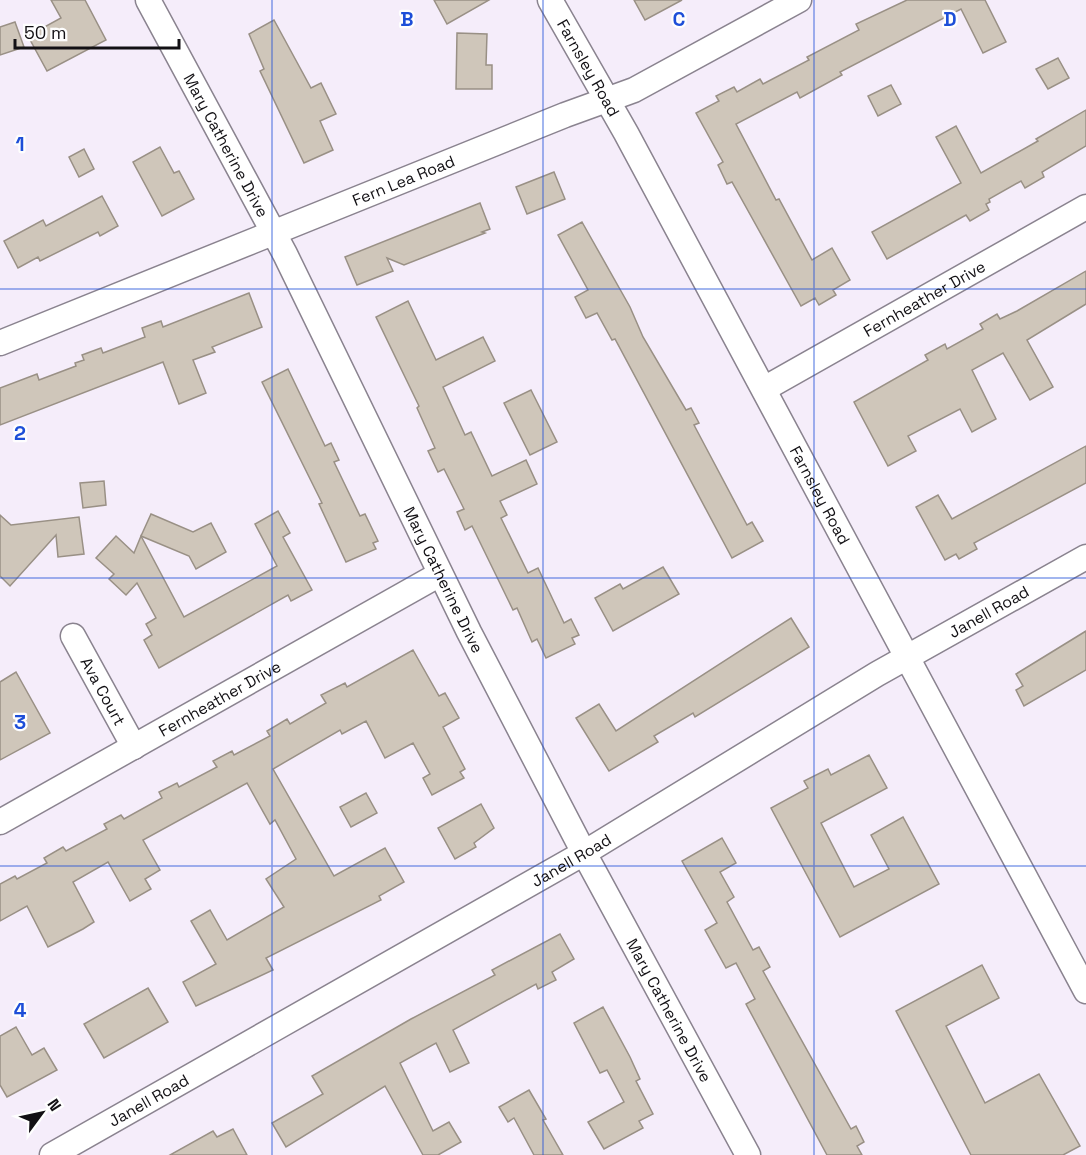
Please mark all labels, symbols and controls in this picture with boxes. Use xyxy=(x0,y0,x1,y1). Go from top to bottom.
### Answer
text: B xyxy=(400,6,414,32)
text: C xyxy=(673,6,686,32)
text: D xyxy=(943,6,957,32)
scale bar xyxy=(15,12,178,50)
street label: Farnsley Road xyxy=(552,16,624,120)
text: 50 m xyxy=(24,21,66,44)
street label: Mary Catherine Drive xyxy=(179,70,273,221)
text: 1 xyxy=(15,131,25,157)
street label: Fern Lea Road xyxy=(349,151,458,211)
street label: Fernheather Drive xyxy=(860,256,989,342)
text: 2 xyxy=(14,420,26,446)
street label: Farnsley Road xyxy=(785,442,855,548)
street label: Mary Catherine Drive xyxy=(399,503,488,657)
street label: Janell Road xyxy=(945,581,1033,643)
street label: Ava Court xyxy=(76,654,130,729)
street label: Fernheather Drive xyxy=(155,656,285,742)
text: 3 xyxy=(14,709,26,735)
street label: Janell Road xyxy=(528,829,615,892)
street label: Mary Catherine Drive xyxy=(621,935,716,1086)
text: 4 xyxy=(14,997,27,1023)
street label: Janell Road xyxy=(105,1070,193,1132)
north arrow xyxy=(12,1083,72,1143)
text: N xyxy=(42,1095,66,1115)

